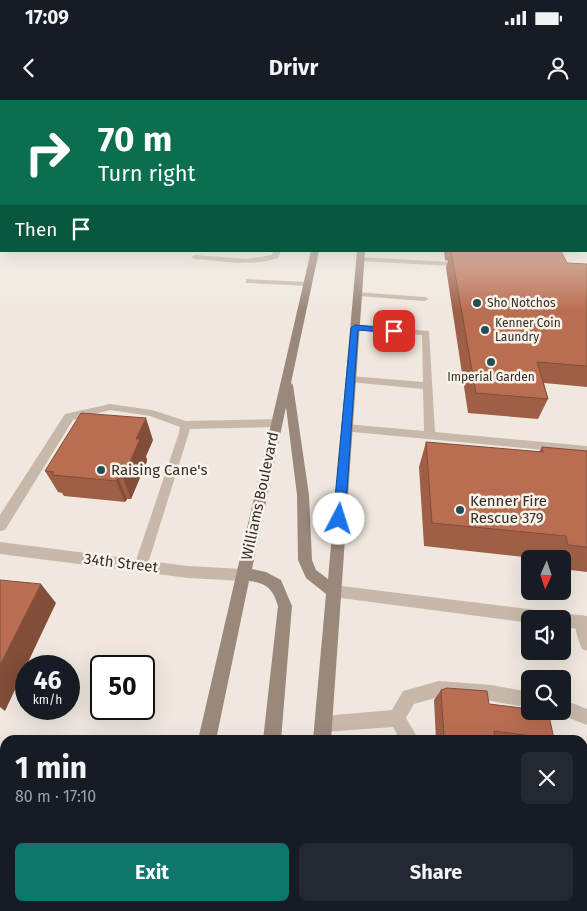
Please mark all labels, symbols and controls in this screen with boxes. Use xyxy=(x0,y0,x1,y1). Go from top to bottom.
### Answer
text: 17:09 xyxy=(25,6,69,29)
icon: back xyxy=(15,54,43,82)
text: Drivr xyxy=(269,54,318,81)
icon: person xyxy=(544,54,572,82)
text: 70 m xyxy=(98,118,172,160)
icon: right xyxy=(15,120,80,185)
text: Turn right xyxy=(98,160,195,187)
icon: arrive xyxy=(67,215,95,243)
text: Then xyxy=(15,218,57,241)
place label: Sho Notchos xyxy=(487,296,556,310)
marker: Sho Notchos xyxy=(471,297,483,309)
pin xyxy=(373,310,415,352)
place label: Kenner Coin Laundry xyxy=(495,316,561,344)
icon: arrive xyxy=(380,317,408,345)
marker: Kenner Coin Laundry xyxy=(479,324,491,336)
marker: Imperial Garden xyxy=(485,356,497,368)
place label: Imperial Garden xyxy=(447,370,535,384)
street label: Williams Boulevard xyxy=(238,430,282,562)
place label: Raising Cane's xyxy=(111,461,207,479)
marker: Raising Cane's xyxy=(95,464,107,476)
position arrow xyxy=(312,492,364,544)
place label: Kenner Fire Rescue 379 xyxy=(470,492,547,527)
marker: Kenner Fire Rescue 379 xyxy=(454,504,466,516)
street label: 34th Street xyxy=(83,550,160,577)
north arrow xyxy=(521,550,571,600)
map controls xyxy=(521,550,571,720)
button: sound xyxy=(521,610,571,660)
speed limit sign: 50 xyxy=(90,655,155,720)
text: 46 xyxy=(33,666,62,696)
button: search xyxy=(521,670,571,720)
text: km/h xyxy=(33,693,62,707)
text: 1 min xyxy=(15,750,87,786)
button: close xyxy=(521,752,573,804)
text: 80 m · 17:10 xyxy=(15,787,96,806)
button: Exit xyxy=(15,843,289,901)
button: Share xyxy=(299,843,573,901)

